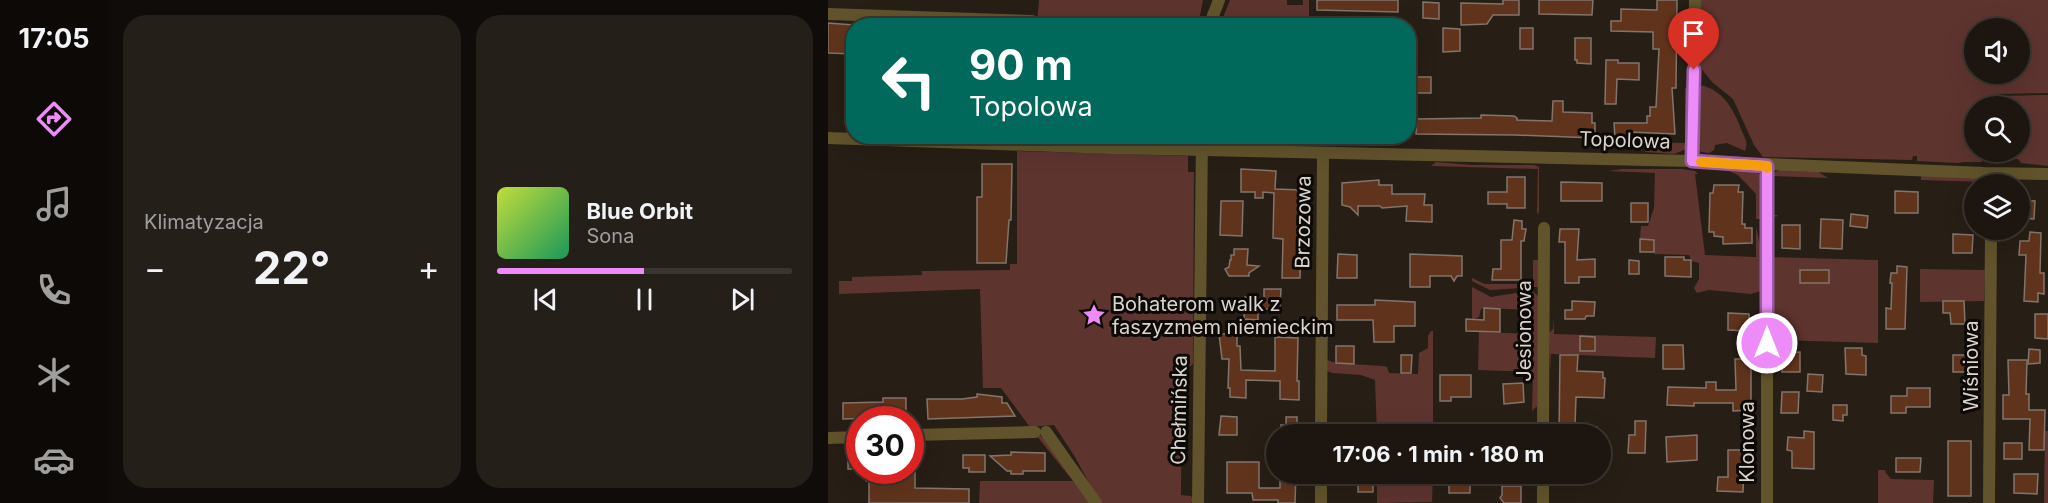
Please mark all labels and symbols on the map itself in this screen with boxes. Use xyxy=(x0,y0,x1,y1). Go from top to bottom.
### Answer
pin xyxy=(1668,8,1719,70)
street label: Topolowa xyxy=(1579,126,1671,154)
street label: Brzozowa xyxy=(1290,175,1316,269)
street label: Jesionowa xyxy=(1512,280,1536,382)
place label: Bohaterom walk z faszyzmem niemieckim xyxy=(1112,292,1334,339)
place icon: Bohaterom walk z faszyzmem niemieckim xyxy=(1081,302,1107,328)
position arrow xyxy=(1735,311,1799,375)
street label: Wiśniowa xyxy=(1959,321,1983,412)
street label: Chełmińska xyxy=(1166,355,1192,465)
street label: Klonowa xyxy=(1735,401,1759,483)
speed limit sign: 30 xyxy=(846,406,924,484)

